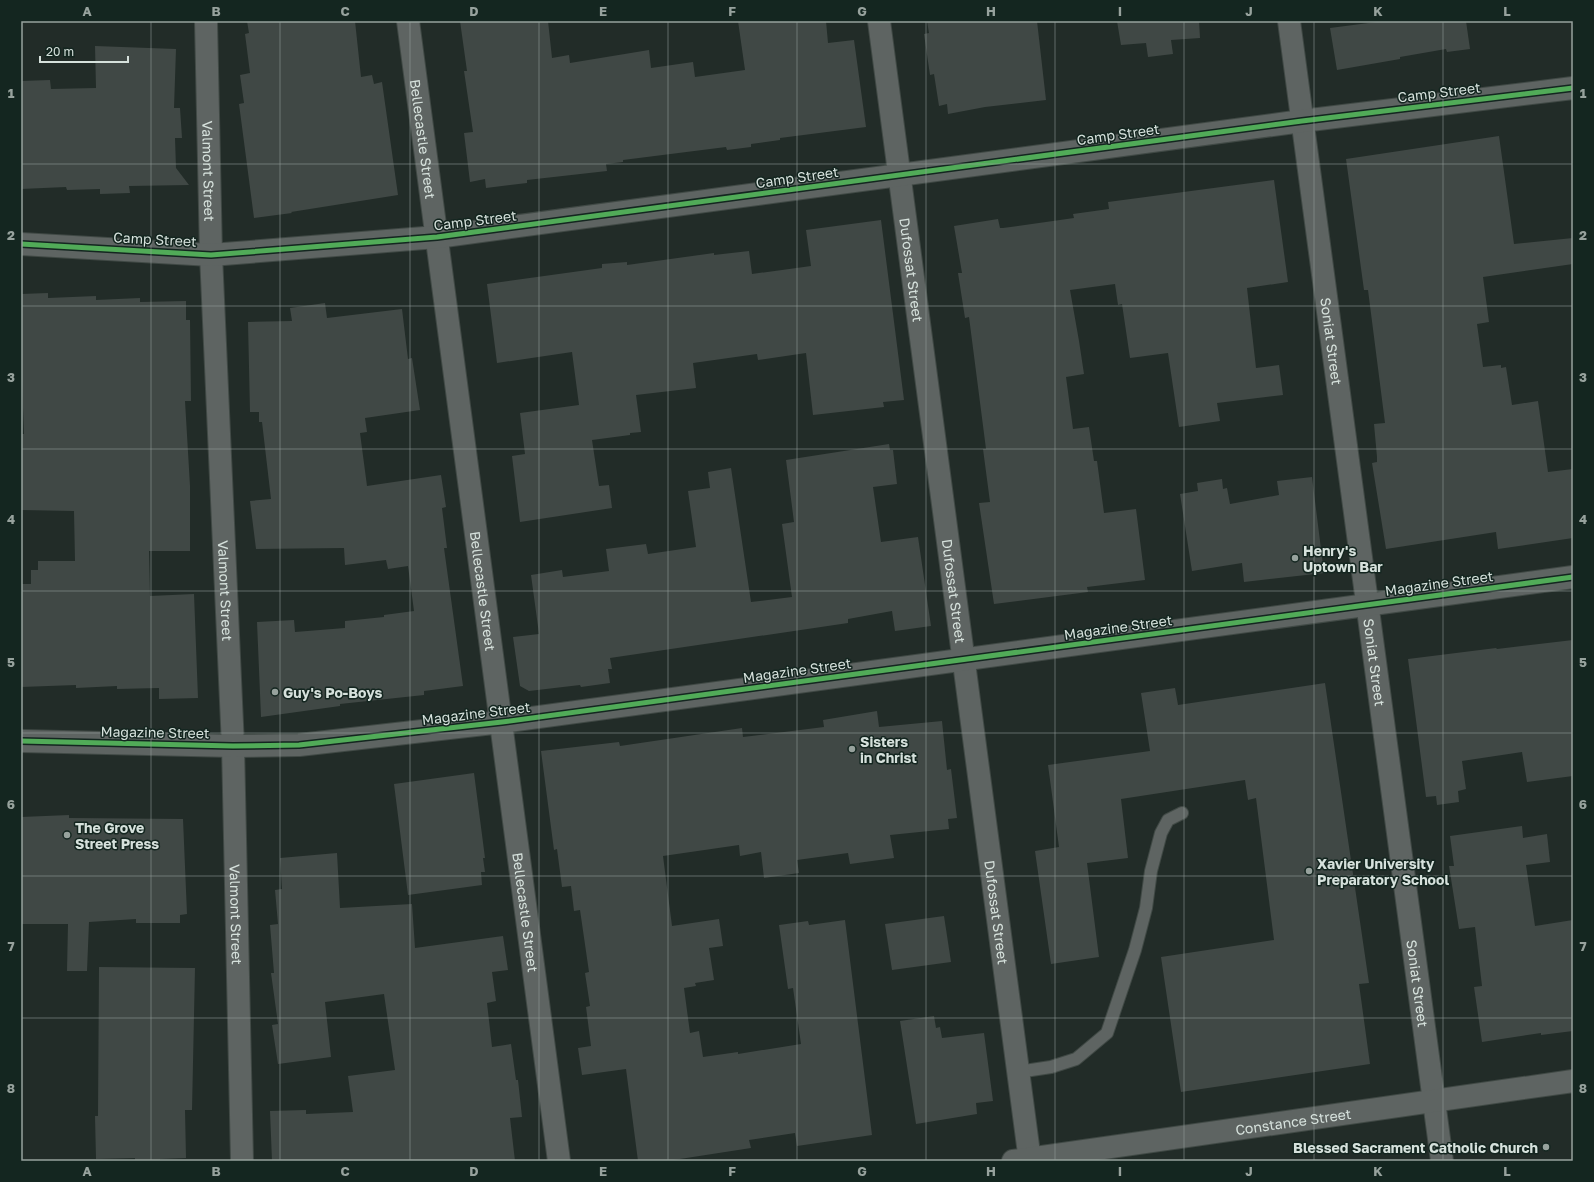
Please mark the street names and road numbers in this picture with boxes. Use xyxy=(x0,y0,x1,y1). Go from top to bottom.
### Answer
street label: Bellecastle Street xyxy=(407,78,440,200)
street label: Camp Street xyxy=(1397,78,1481,106)
street label: Valmont Street xyxy=(200,120,219,222)
street label: Camp Street xyxy=(1076,120,1160,148)
street label: Camp Street xyxy=(755,163,839,191)
street label: Camp Street xyxy=(433,206,517,234)
street label: Dufossat Street xyxy=(897,217,927,323)
street label: Camp Street xyxy=(113,228,197,250)
street label: Soniat Street xyxy=(1318,296,1346,386)
street label: Bellecastle Street xyxy=(467,530,500,652)
street label: Dufossat Street xyxy=(939,538,970,644)
street label: Valmont Street xyxy=(215,540,237,641)
street label: Magazine Street xyxy=(1384,567,1494,599)
street label: Magazine Street xyxy=(1063,611,1173,643)
street label: Soniat Street xyxy=(1361,617,1389,707)
street label: Magazine Street xyxy=(742,654,852,686)
street label: Magazine Street xyxy=(421,698,531,728)
street label: Magazine Street xyxy=(100,723,210,741)
street label: Bellecastle Street xyxy=(510,851,542,973)
street label: Dufossat Street xyxy=(982,859,1012,965)
street label: Valmont Street xyxy=(227,864,246,965)
street label: Soniat Street xyxy=(1404,939,1432,1028)
street label: Constance Street xyxy=(1234,1104,1352,1138)

